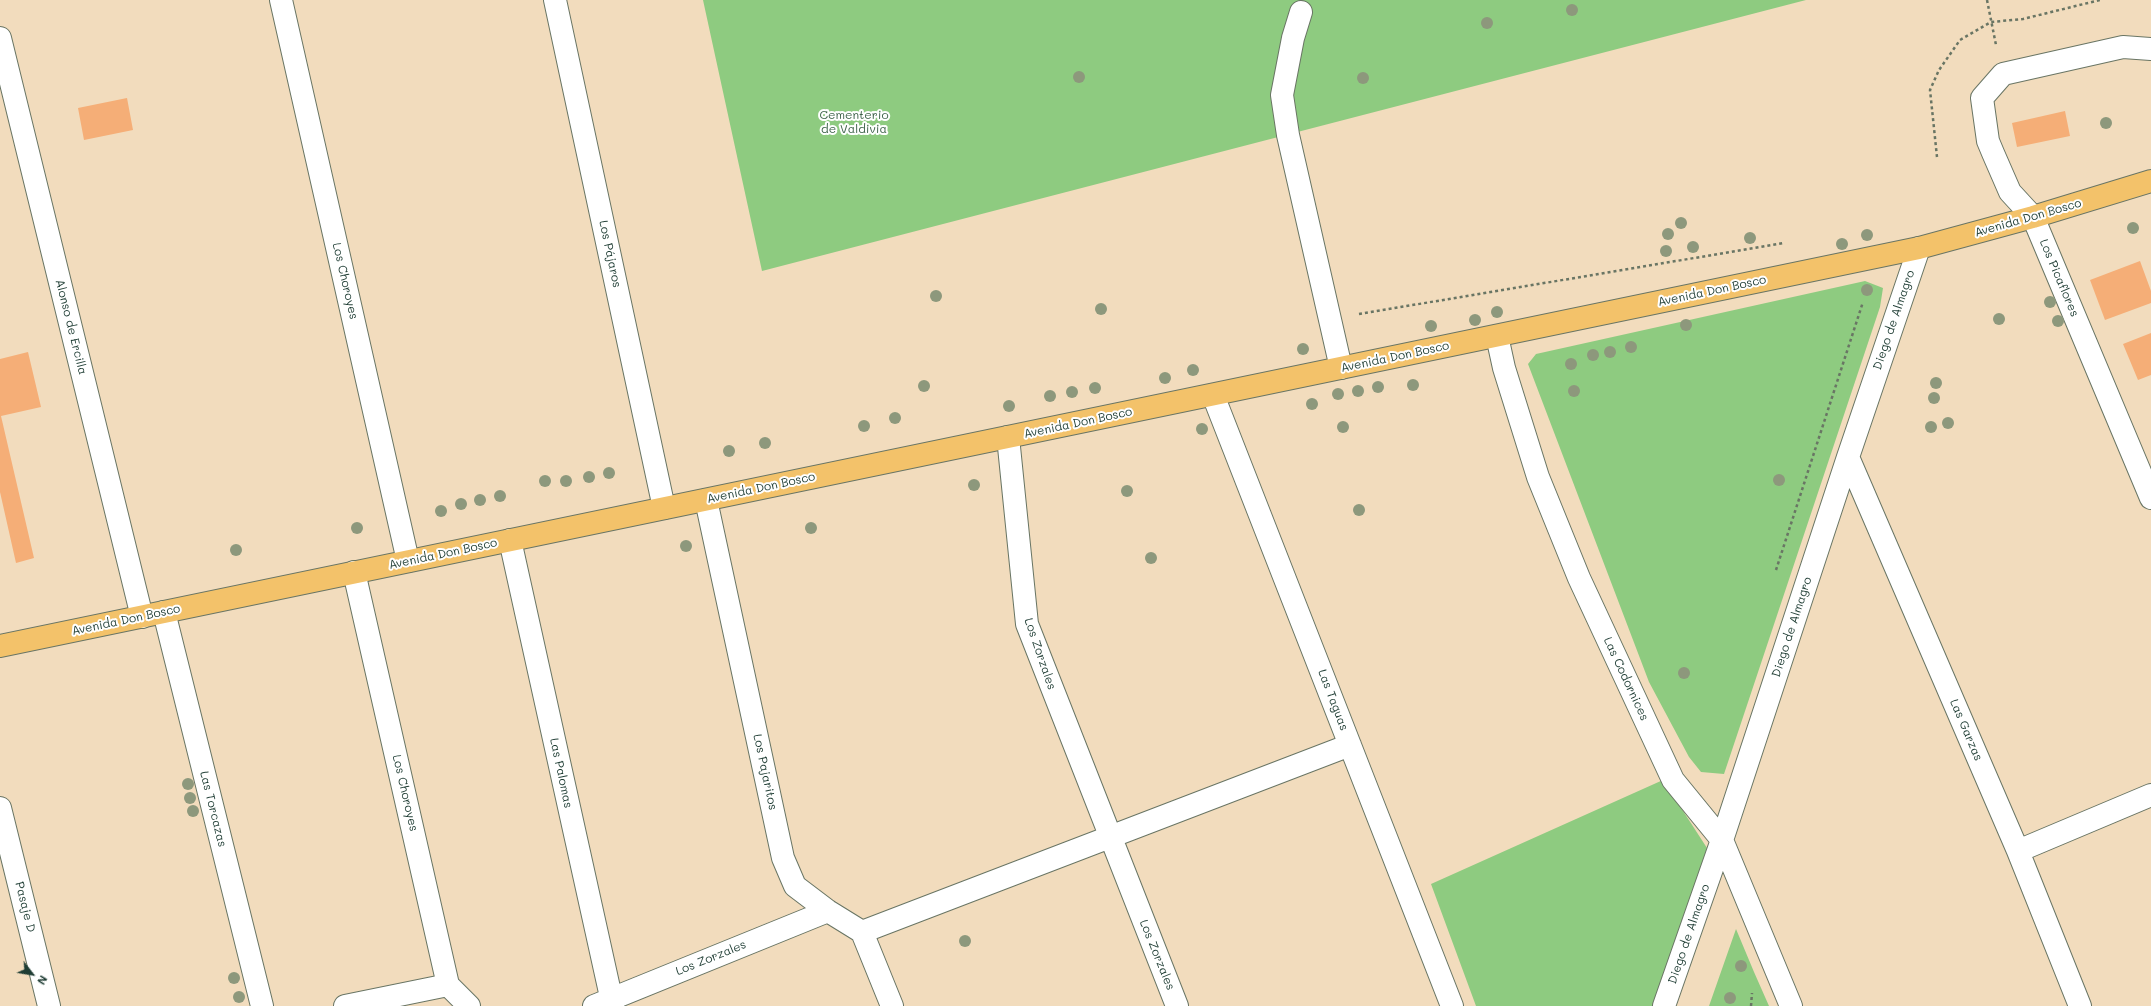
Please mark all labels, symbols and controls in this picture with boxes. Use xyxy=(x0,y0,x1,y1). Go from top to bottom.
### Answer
park label: Cementerio de Valdivia xyxy=(819,108,889,136)
street label: Avenida Don Bosco xyxy=(1973,196,2083,240)
street label: Los Pájaros xyxy=(596,219,624,289)
street label: Los Picaflores xyxy=(2036,237,2082,319)
street label: Los Choroyes xyxy=(329,241,361,321)
street label: Diego de Almagro xyxy=(1870,268,1918,372)
street label: Avenida Don Bosco xyxy=(1656,272,1768,310)
street label: Alonso de Ercilla xyxy=(52,278,90,376)
street label: Avenida Don Bosco xyxy=(1339,338,1451,376)
street label: Avenida Don Bosco xyxy=(1022,404,1134,442)
street label: Avenida Don Bosco xyxy=(705,469,817,507)
street label: Avenida Don Bosco xyxy=(387,535,499,573)
street label: Diego de Almagro xyxy=(1769,575,1815,679)
street label: Avenida Don Bosco xyxy=(70,601,182,639)
street label: Los Zorzales xyxy=(1021,616,1059,692)
street label: Las Codornices xyxy=(1600,635,1652,723)
street label: Las Taguas xyxy=(1315,667,1351,733)
street label: Las Garzas xyxy=(1947,697,1985,763)
street label: Los Pajaritos xyxy=(750,733,780,811)
street label: Las Palomas xyxy=(547,737,575,809)
street label: Los Choroyes xyxy=(389,753,421,833)
street label: Las Torcazas xyxy=(197,770,229,848)
street label: Pasaje D xyxy=(12,880,38,934)
street label: Diego de Almagro xyxy=(1665,882,1713,986)
street label: Los Zorzales xyxy=(1136,918,1178,992)
street label: Los Zorzales xyxy=(674,937,748,979)
north arrow xyxy=(12,954,52,994)
text: N xyxy=(34,973,51,988)

